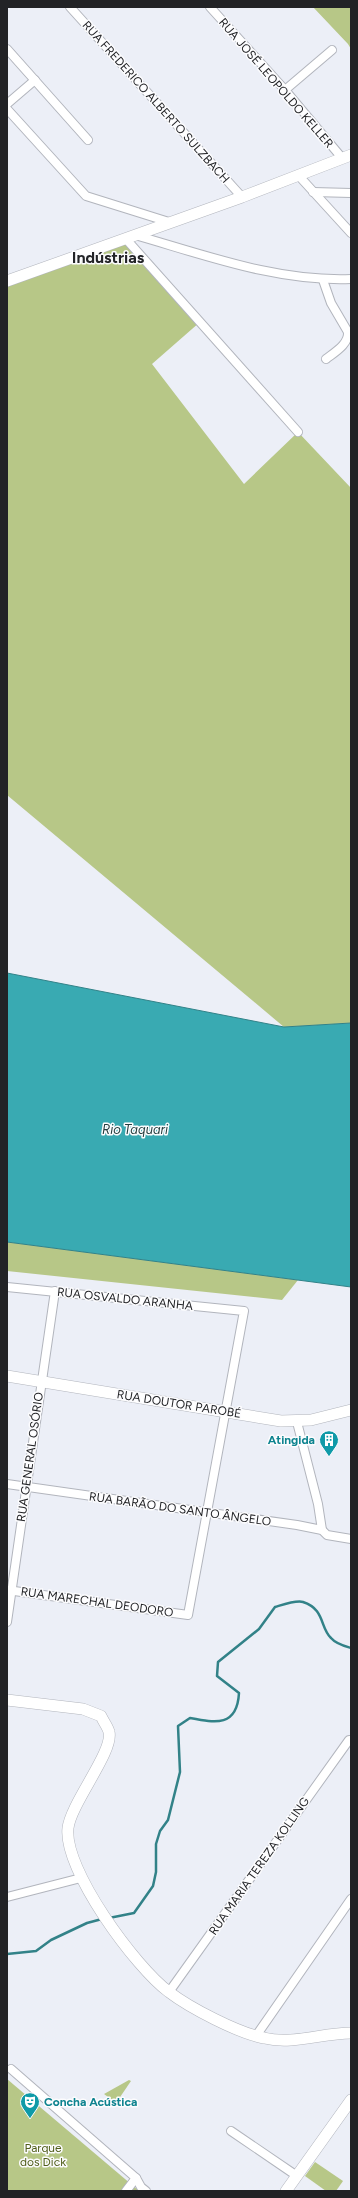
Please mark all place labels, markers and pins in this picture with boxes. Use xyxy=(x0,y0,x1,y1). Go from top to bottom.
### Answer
building icon: Atingida xyxy=(318,1429,340,1457)
place label: Atingida xyxy=(268,1433,315,1447)
theatre icon: Concha Acústica xyxy=(19,2091,41,2119)
place label: Concha Acústica xyxy=(44,2095,137,2109)

